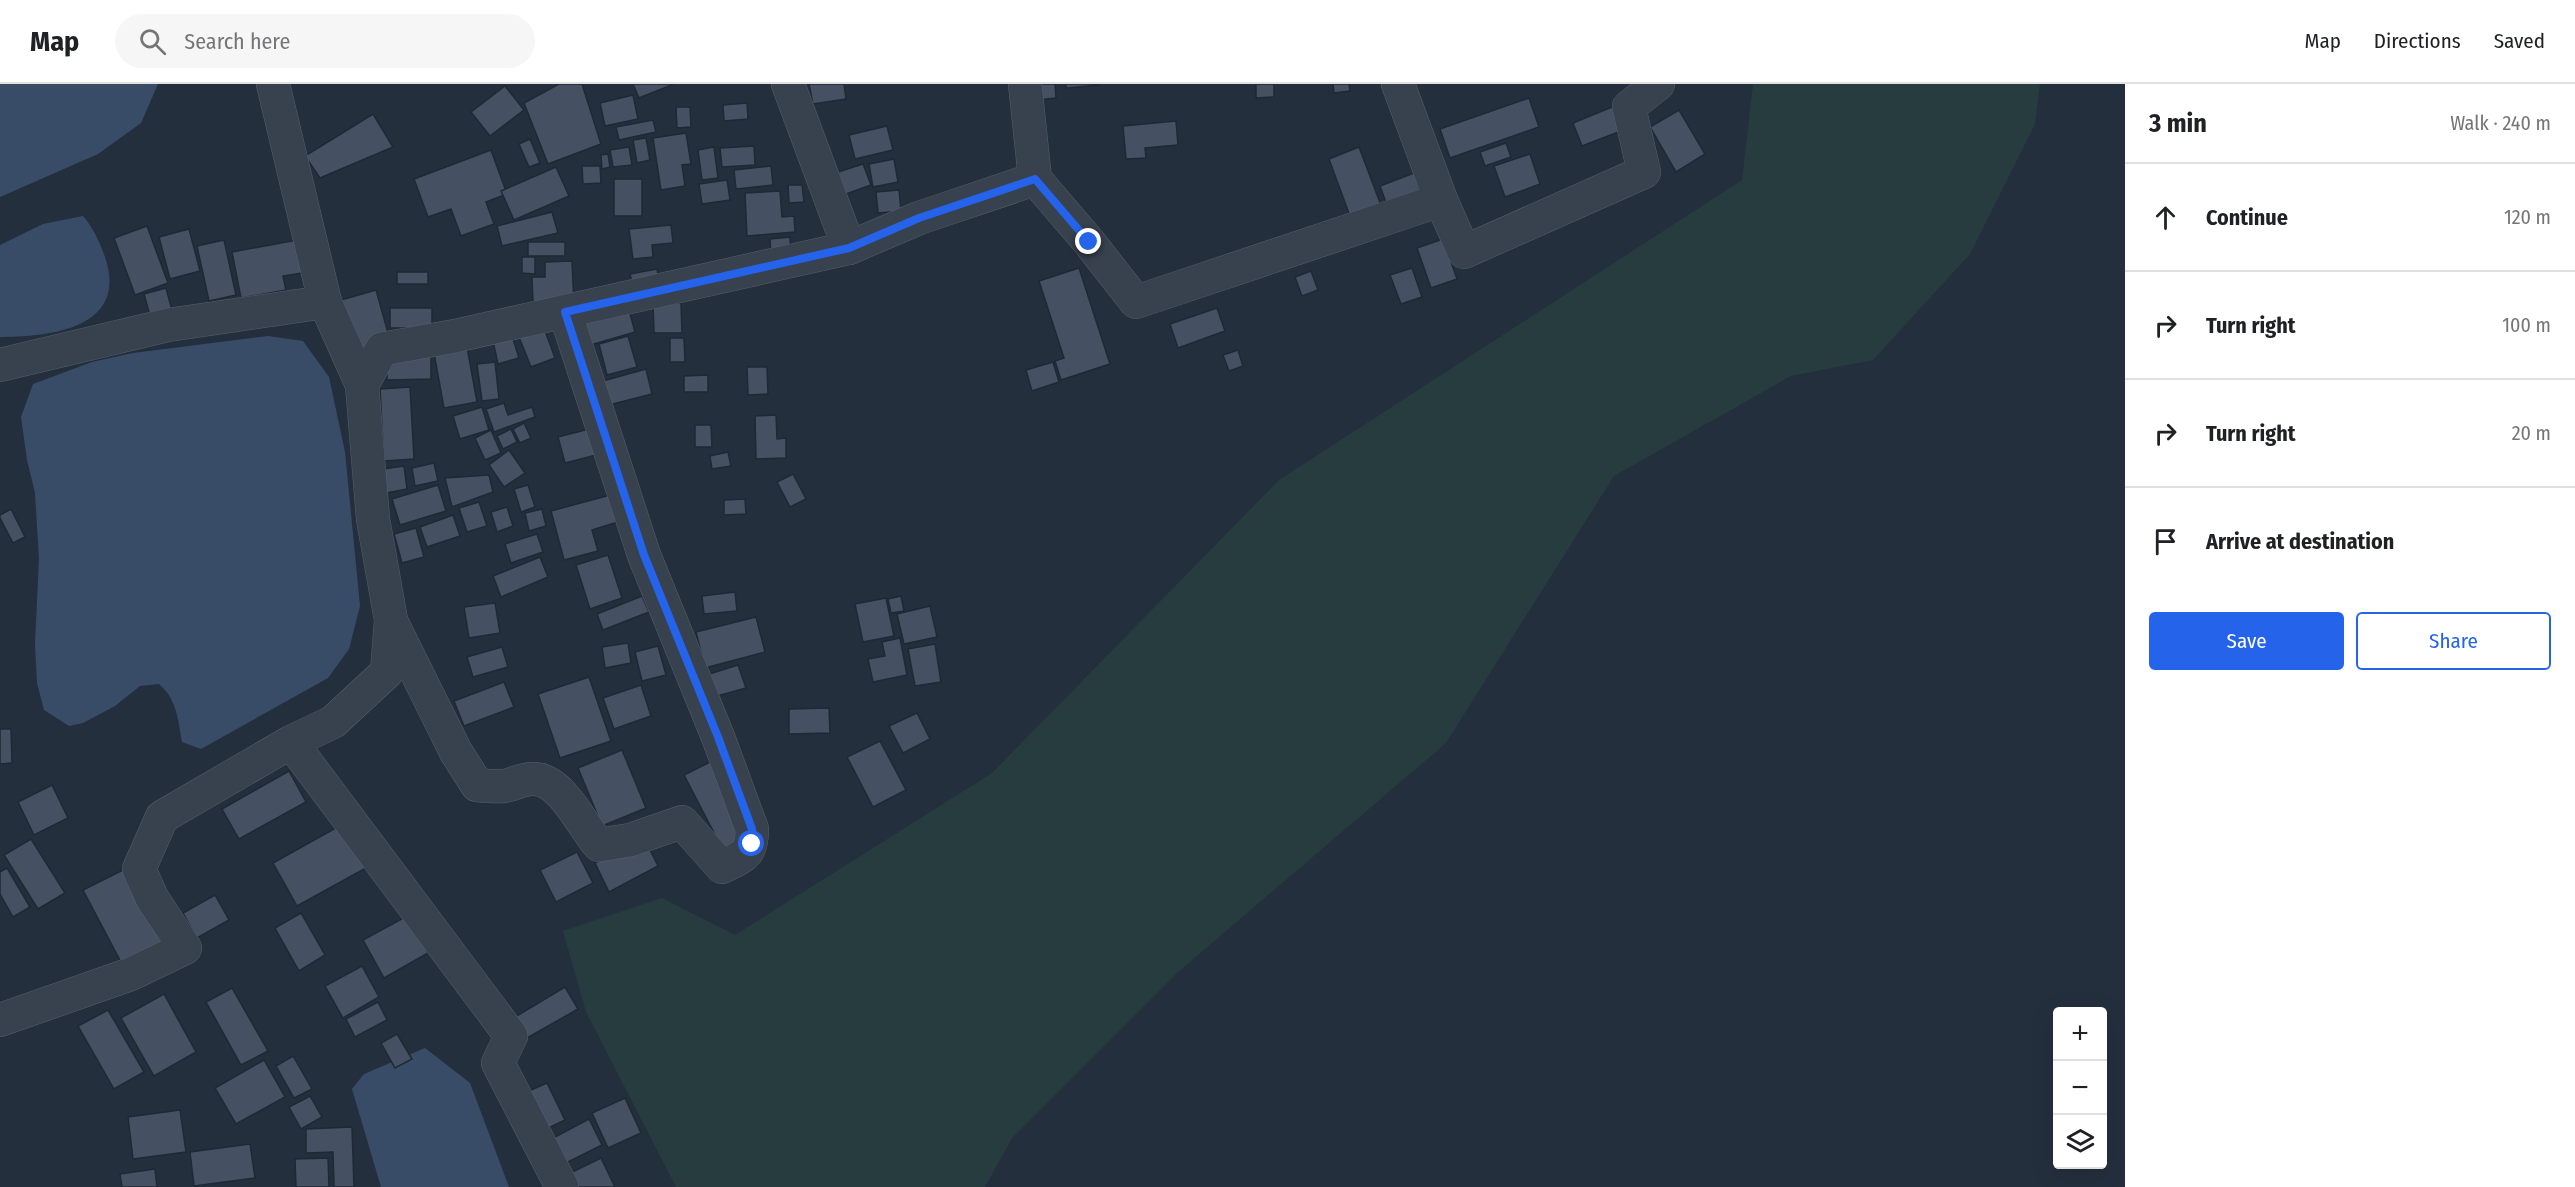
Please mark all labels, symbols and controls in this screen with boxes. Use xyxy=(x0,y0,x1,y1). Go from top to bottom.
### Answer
search box xyxy=(115,14,535,68)
text: Map xyxy=(30,25,79,58)
icon: search xyxy=(136,25,169,58)
text: Search here xyxy=(184,28,290,55)
text: Map xyxy=(2304,28,2341,54)
text: Directions xyxy=(2374,28,2461,54)
text: Saved xyxy=(2494,28,2545,54)
text: 3 min xyxy=(2149,108,2207,139)
text: Walk · 240 m xyxy=(2450,111,2551,135)
icon: ahead xyxy=(2149,201,2182,234)
text: Continue xyxy=(2206,204,2288,231)
text: 120 m xyxy=(2504,205,2551,229)
route end xyxy=(1075,228,1101,254)
icon: right xyxy=(2149,309,2182,342)
text: Turn right xyxy=(2206,312,2295,339)
text: 100 m xyxy=(2502,313,2551,337)
icon: right xyxy=(2149,417,2182,450)
text: Turn right xyxy=(2206,420,2295,447)
text: 20 m xyxy=(2512,421,2551,445)
icon: arrive xyxy=(2149,525,2182,558)
text: Arrive at destination xyxy=(2206,528,2394,555)
button: Save xyxy=(2149,612,2344,670)
button: Share xyxy=(2356,612,2551,670)
route start xyxy=(738,830,764,856)
map controls xyxy=(2053,1007,2107,1169)
button: + xyxy=(2053,1007,2107,1061)
button: − xyxy=(2053,1061,2107,1115)
button: layers xyxy=(2053,1115,2107,1169)

